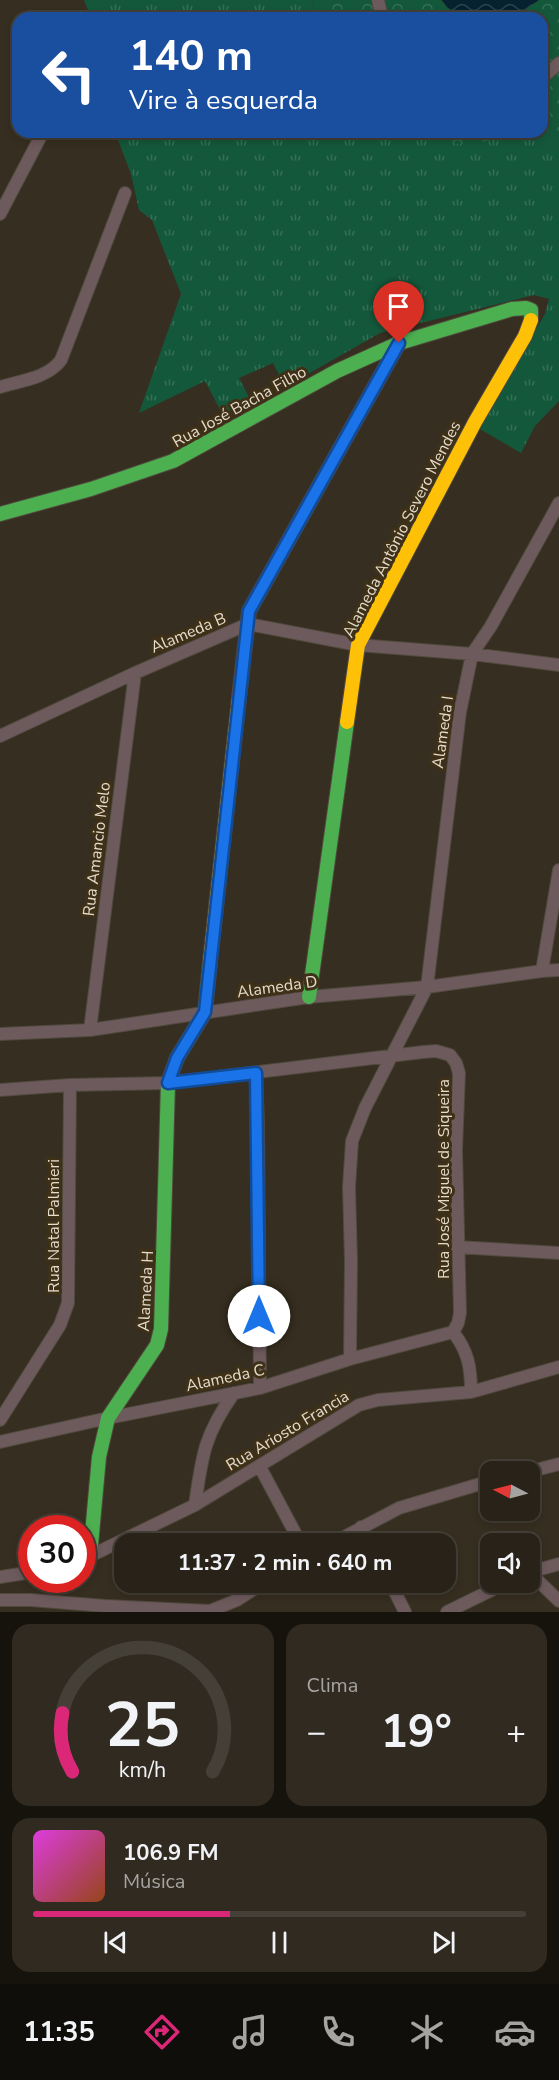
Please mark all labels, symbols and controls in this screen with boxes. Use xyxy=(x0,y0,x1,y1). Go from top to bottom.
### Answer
text: 140 m xyxy=(129,28,253,85)
icon: left xyxy=(30,36,108,114)
text: Vire à esquerda xyxy=(129,82,318,119)
pin xyxy=(373,281,424,343)
icon: arrive xyxy=(382,290,415,323)
street label: Rua José Bacha Filho xyxy=(168,361,311,453)
street label: Alameda Antônio Severo Mendes xyxy=(338,417,466,642)
street label: Alameda B xyxy=(147,607,229,659)
street label: Alameda I xyxy=(427,694,459,770)
street label: Rua Amancio Melo xyxy=(78,781,116,917)
street label: Alameda D xyxy=(236,970,319,1004)
street label: Rua José Miguel de Siqueira xyxy=(433,1079,455,1279)
street label: Rua Natal Palmieri xyxy=(43,1159,65,1293)
street label: Alameda H xyxy=(133,1250,159,1332)
position arrow xyxy=(227,1284,291,1348)
street label: Alameda C xyxy=(184,1359,267,1397)
street label: Rua Ariosto Francia xyxy=(222,1385,353,1476)
north arrow xyxy=(480,1461,540,1521)
map controls xyxy=(480,1461,540,1593)
speed limit sign: 30 xyxy=(18,1515,96,1593)
button: sound xyxy=(480,1533,540,1593)
text: 11:37 · 2 min · 640 m xyxy=(178,1548,392,1578)
text: Clima xyxy=(307,1672,358,1699)
text: 25 xyxy=(105,1683,180,1768)
text: 19° xyxy=(381,1702,452,1763)
text: − xyxy=(307,1710,326,1755)
text: + xyxy=(506,1710,526,1755)
text: km/h xyxy=(119,1755,166,1785)
text: 106.9 FM xyxy=(123,1838,219,1868)
text: Música xyxy=(123,1868,185,1895)
icon: previous xyxy=(99,1926,132,1959)
icon: pause xyxy=(263,1926,296,1959)
icon: next xyxy=(427,1926,460,1959)
icon: directions xyxy=(141,2011,183,2053)
icon: music xyxy=(229,2011,271,2053)
icon: phone xyxy=(317,2011,359,2053)
icon: climate xyxy=(406,2011,448,2053)
icon: car xyxy=(494,2011,536,2053)
text: 11:35 xyxy=(23,2014,95,2051)

